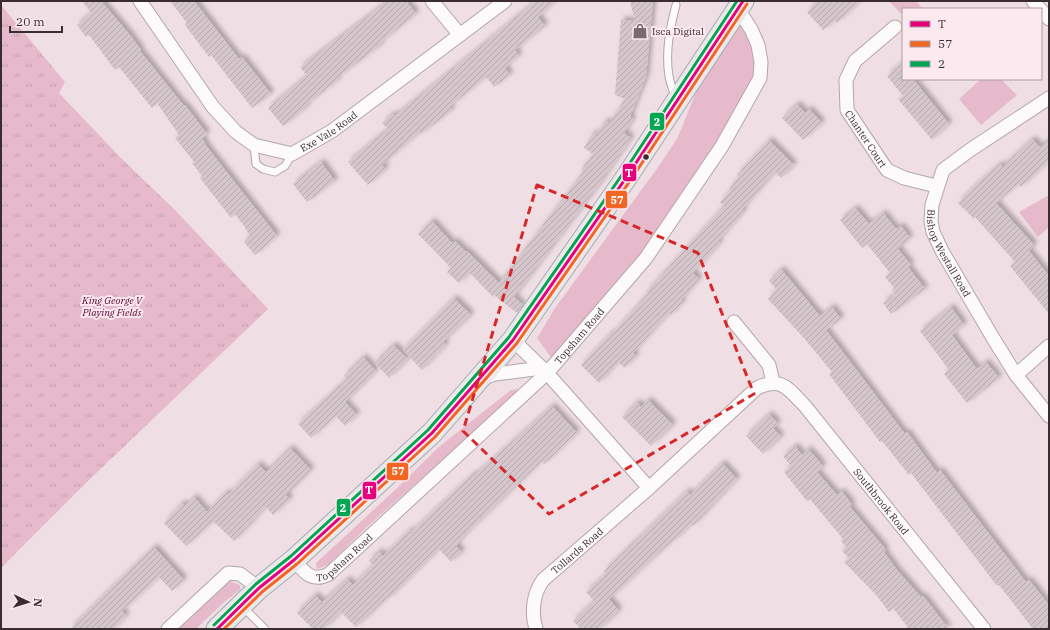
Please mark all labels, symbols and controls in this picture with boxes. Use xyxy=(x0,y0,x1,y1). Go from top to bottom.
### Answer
scale bar xyxy=(10,8,62,34)
legend xyxy=(902,8,1042,80)
text: 20 m xyxy=(16,14,45,29)
text: T xyxy=(938,16,946,31)
shop icon: Isca Digital xyxy=(631,22,649,40)
place label: Isca Digital xyxy=(652,25,704,38)
text: 57 xyxy=(938,36,952,51)
text: 2 xyxy=(938,56,945,71)
street label: Chanter Court xyxy=(842,107,890,170)
street label: Exe Vale Road xyxy=(298,108,360,155)
line badge: 2 xyxy=(649,112,665,131)
text: 2 xyxy=(654,115,660,129)
unlabelled marker xyxy=(641,152,651,162)
line badge: T xyxy=(622,163,637,182)
text: T xyxy=(625,166,633,180)
line badge: 57 xyxy=(605,190,628,209)
text: 57 xyxy=(610,193,624,207)
street label: Bishop Westall Road xyxy=(924,209,974,299)
park label: King George V Playing Fields xyxy=(81,294,144,319)
street label: Topsham Road xyxy=(551,305,607,367)
line badge: 57 xyxy=(386,462,409,481)
text: 57 xyxy=(391,464,405,478)
street label: Southbrook Road xyxy=(851,465,912,537)
line badge: T xyxy=(362,481,377,500)
text: T xyxy=(365,483,373,497)
line badge: 2 xyxy=(336,498,351,517)
text: 2 xyxy=(340,501,346,515)
street label: Tollards Road xyxy=(548,524,606,577)
street label: Topsham Road xyxy=(316,531,375,584)
north arrow xyxy=(8,582,48,622)
text: N xyxy=(31,598,45,608)

